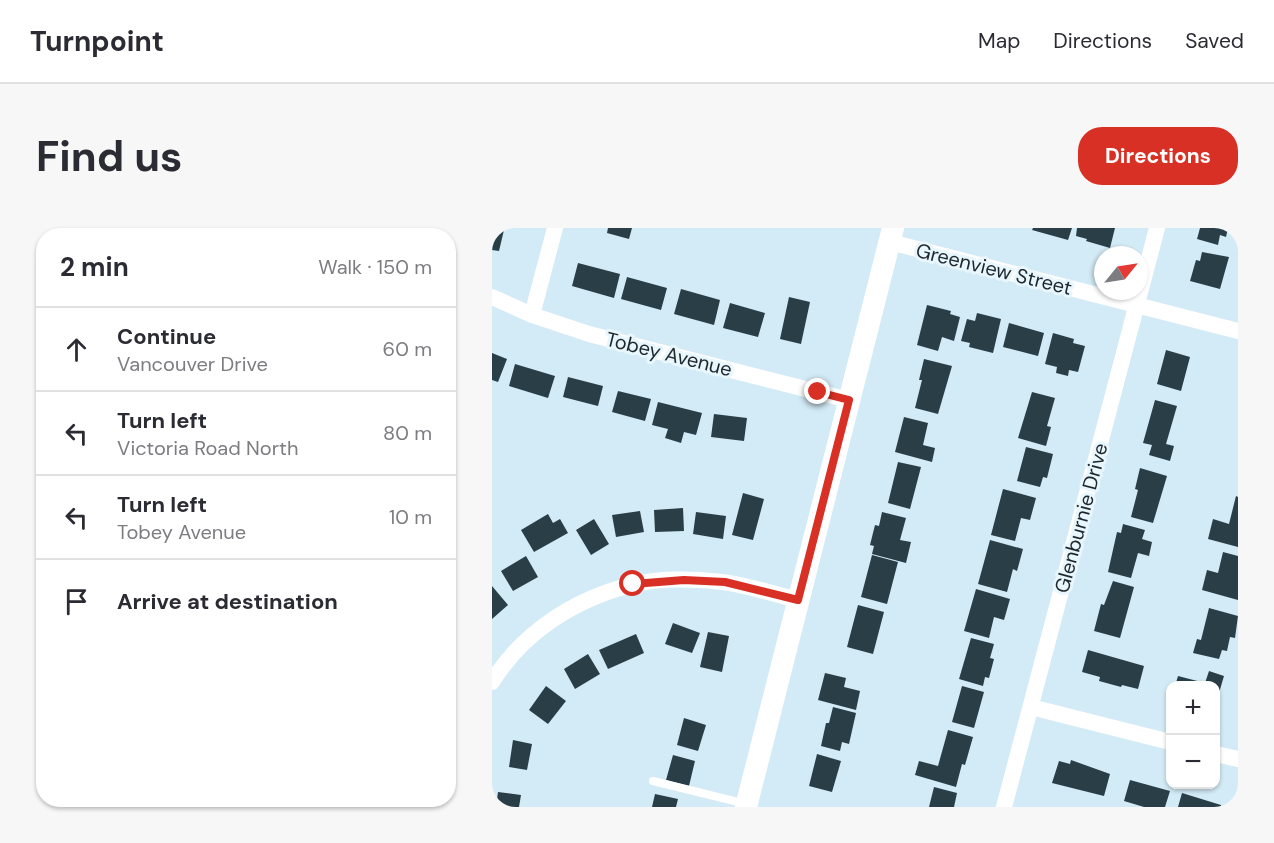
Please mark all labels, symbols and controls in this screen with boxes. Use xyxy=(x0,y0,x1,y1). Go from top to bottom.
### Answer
text: Turnpoint xyxy=(30,23,164,60)
text: Map xyxy=(978,27,1020,55)
text: Directions xyxy=(1053,27,1152,55)
text: Saved xyxy=(1185,27,1244,55)
button: Directions xyxy=(1078,127,1238,185)
text: Find us xyxy=(36,129,182,184)
street label: Greenview Street xyxy=(913,237,1075,301)
north arrow xyxy=(1094,246,1148,300)
text: 2 min xyxy=(60,250,129,284)
text: Walk · 150 m xyxy=(318,254,432,280)
text: Continue xyxy=(117,322,216,351)
street label: Tobey Avenue xyxy=(603,326,735,382)
icon: ahead xyxy=(60,333,93,366)
text: 60 m xyxy=(383,336,432,362)
text: Vancouver Drive xyxy=(117,351,268,377)
route end xyxy=(804,378,830,404)
text: Turn left xyxy=(117,406,207,435)
icon: left xyxy=(60,417,93,450)
text: 80 m xyxy=(383,420,432,446)
text: Victoria Road North xyxy=(117,435,298,461)
street label: Glenburnie Drive xyxy=(1048,440,1114,596)
text: Turn left xyxy=(117,490,207,519)
icon: left xyxy=(60,501,93,534)
text: 10 m xyxy=(389,504,432,530)
text: Tobey Avenue xyxy=(117,519,246,545)
route start xyxy=(619,570,645,596)
icon: arrive xyxy=(60,585,93,618)
text: Arrive at destination xyxy=(117,587,338,616)
map controls xyxy=(1166,681,1220,789)
button: + xyxy=(1166,681,1220,735)
button: − xyxy=(1166,735,1220,789)

